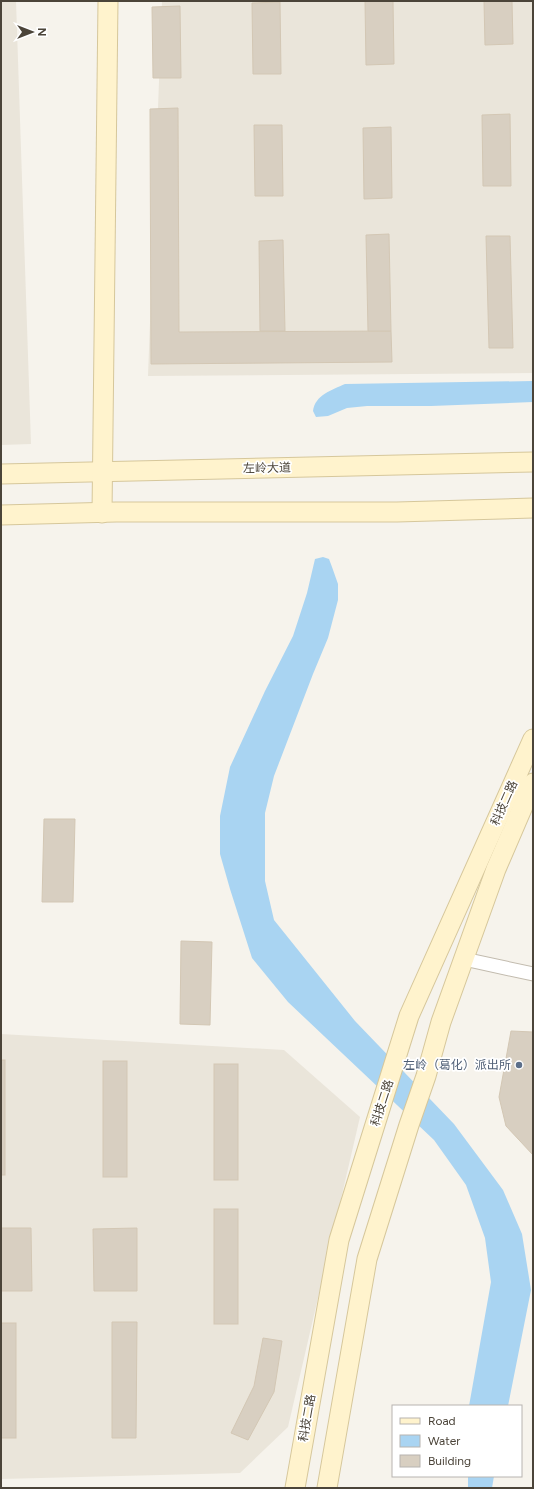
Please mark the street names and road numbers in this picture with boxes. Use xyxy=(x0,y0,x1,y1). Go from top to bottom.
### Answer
street label: 左岭大道 xyxy=(243,461,291,475)
street label: 科技二路 xyxy=(488,778,520,828)
street label: 科技二路 xyxy=(368,1078,396,1128)
street label: 科技二路 xyxy=(296,1393,318,1443)

